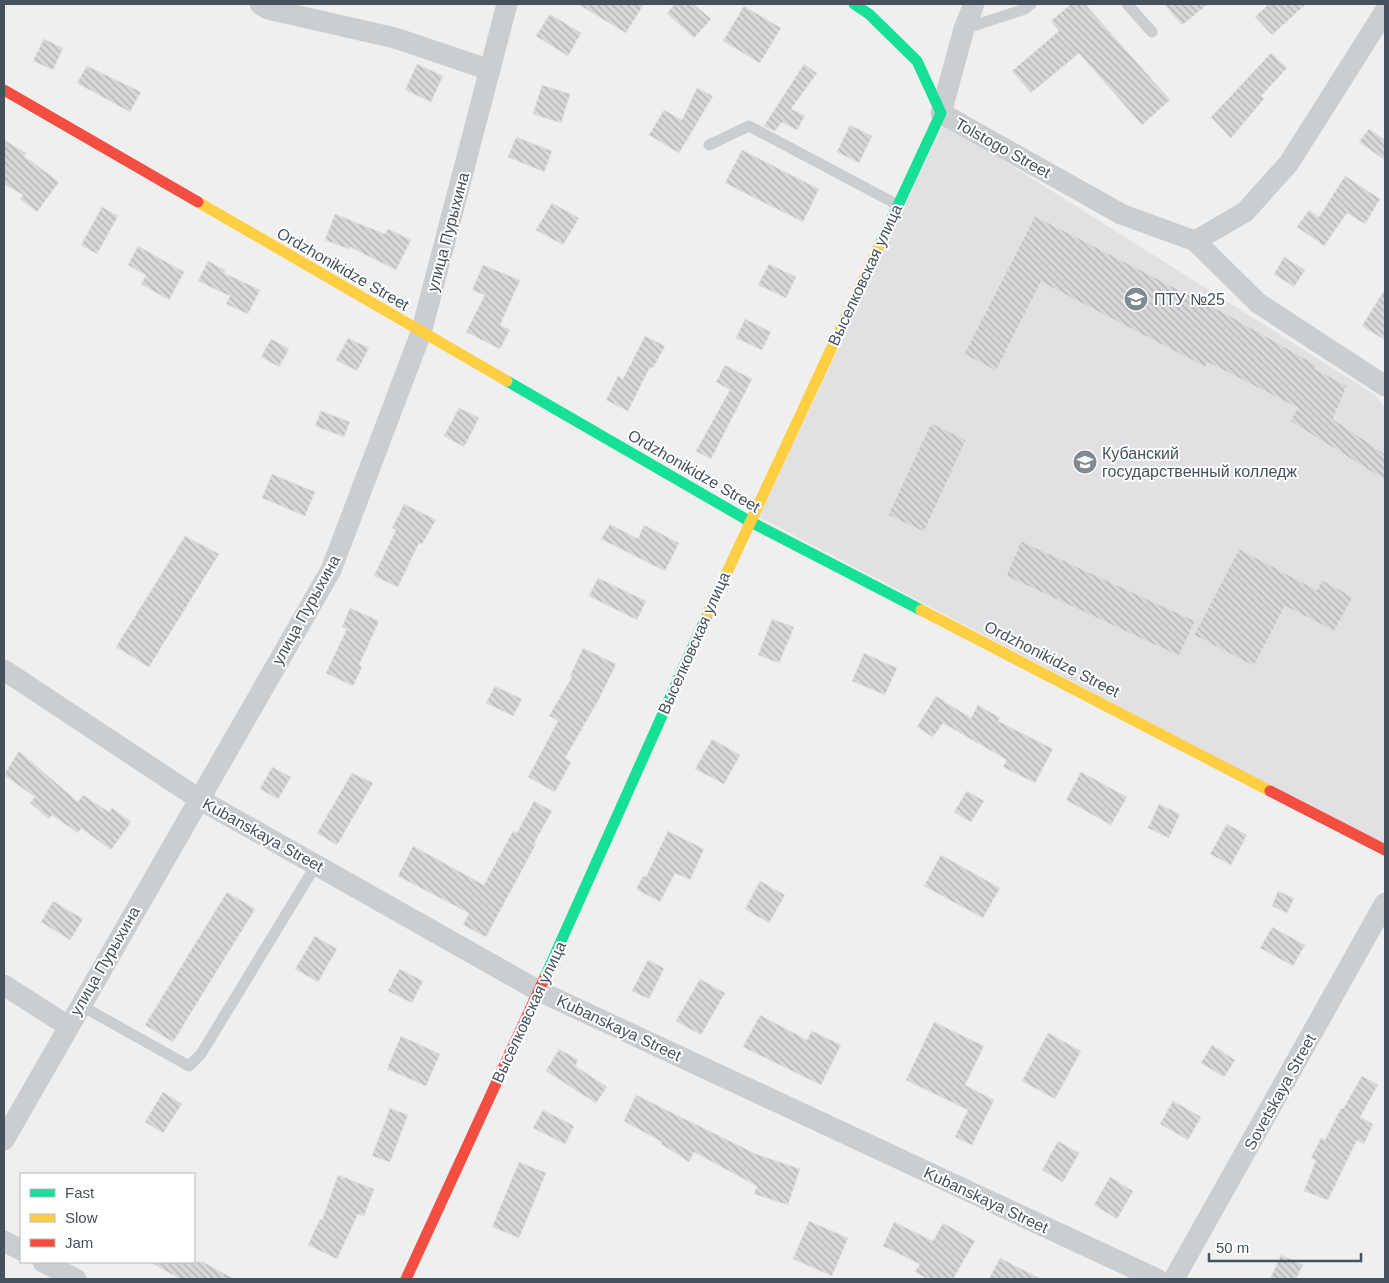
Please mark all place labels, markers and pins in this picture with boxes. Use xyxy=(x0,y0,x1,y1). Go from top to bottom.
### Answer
school or university icon: ПТУ №25 xyxy=(1123,286,1149,312)
place label: ПТУ №25 xyxy=(1154,291,1225,308)
place label: Кубанский государственный колледж xyxy=(1102,445,1297,480)
school or university icon: Кубанский государственный колледж xyxy=(1072,449,1098,475)

